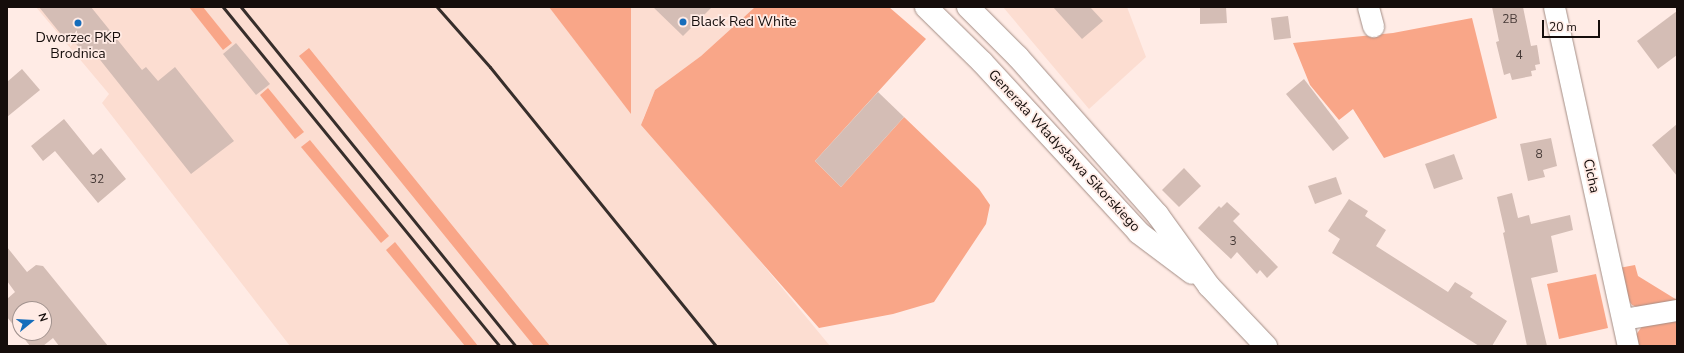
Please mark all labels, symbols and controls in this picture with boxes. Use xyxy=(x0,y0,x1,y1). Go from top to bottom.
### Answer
scale bar xyxy=(1544,12,1602,38)
house number: 2B xyxy=(1502,13,1518,27)
place label: Black Red White xyxy=(691,14,796,30)
marker: Black Red White xyxy=(678,17,688,27)
marker: Dworzec PKP Brodnica xyxy=(73,18,83,28)
text: 20 m xyxy=(1549,19,1577,35)
place label: Dworzec PKP Brodnica xyxy=(35,30,121,62)
house number: 4 xyxy=(1515,49,1523,63)
street label: Generała Władysława Sikorskiego xyxy=(984,66,1144,236)
house number: 8 xyxy=(1535,148,1543,162)
street label: Cicha xyxy=(1579,157,1603,195)
house number: 32 xyxy=(90,173,104,187)
house number: 3 xyxy=(1229,235,1237,249)
north arrow xyxy=(12,301,52,341)
text: N xyxy=(35,311,51,324)

